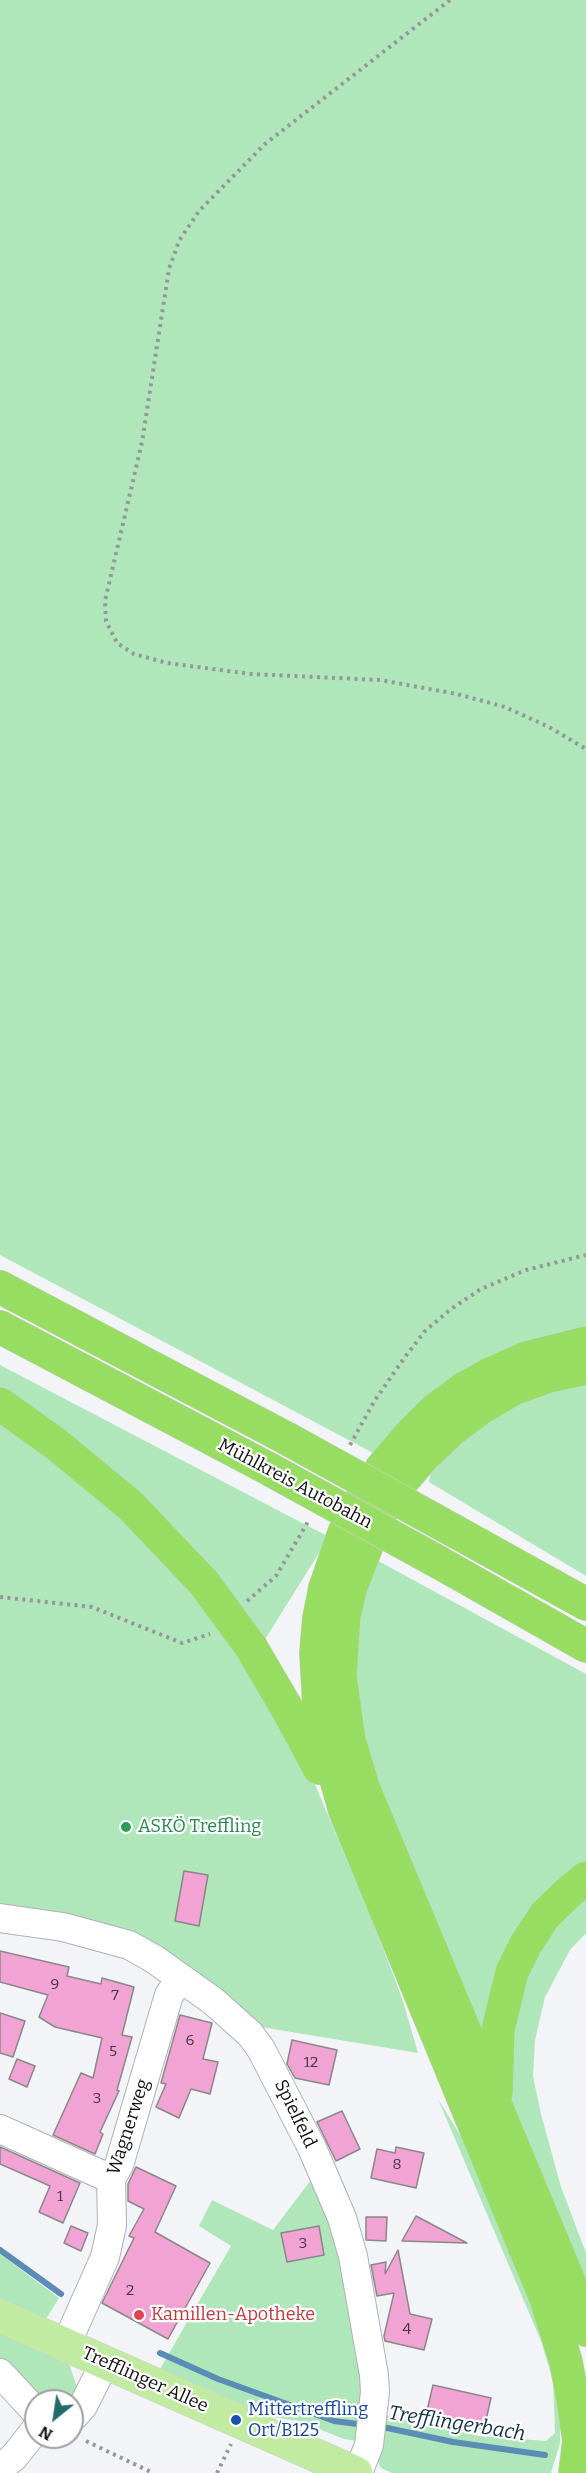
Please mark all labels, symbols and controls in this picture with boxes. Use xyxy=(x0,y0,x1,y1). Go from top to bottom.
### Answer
street label: Mühlkreis Autobahn xyxy=(214,1434,376,1534)
place label: ASKÖ Treffling xyxy=(138,1816,261,1838)
marker: ASKÖ Treffling xyxy=(119,1820,133,1834)
house number: 9 xyxy=(51,1976,59,1994)
house number: 7 xyxy=(111,1987,119,2005)
house number: 6 xyxy=(186,2032,194,2050)
house number: 5 xyxy=(109,2043,117,2061)
house number: 12 xyxy=(304,2054,318,2072)
street label: Wagnerweg xyxy=(103,2076,155,2178)
street label: Spielfeld xyxy=(269,2076,321,2152)
house number: 3 xyxy=(93,2090,101,2108)
house number: 8 xyxy=(392,2156,402,2174)
house number: 1 xyxy=(57,2188,63,2206)
house number: 3 xyxy=(299,2235,307,2253)
house number: 2 xyxy=(126,2282,134,2300)
place label: Kamillen-Apotheke xyxy=(151,2304,315,2326)
marker: Kamillen-Apotheke xyxy=(132,2308,146,2322)
house number: 4 xyxy=(403,2321,411,2339)
street label: Trefflinger Allee xyxy=(79,2343,211,2417)
north arrow xyxy=(24,2389,84,2449)
place label: Mittertreffling Ort/B125 xyxy=(248,2399,368,2442)
water label: Trefflingerbach xyxy=(387,2401,527,2447)
marker: Mittertreffling Ort/B125 xyxy=(229,2413,243,2427)
text: N xyxy=(36,2422,56,2445)

